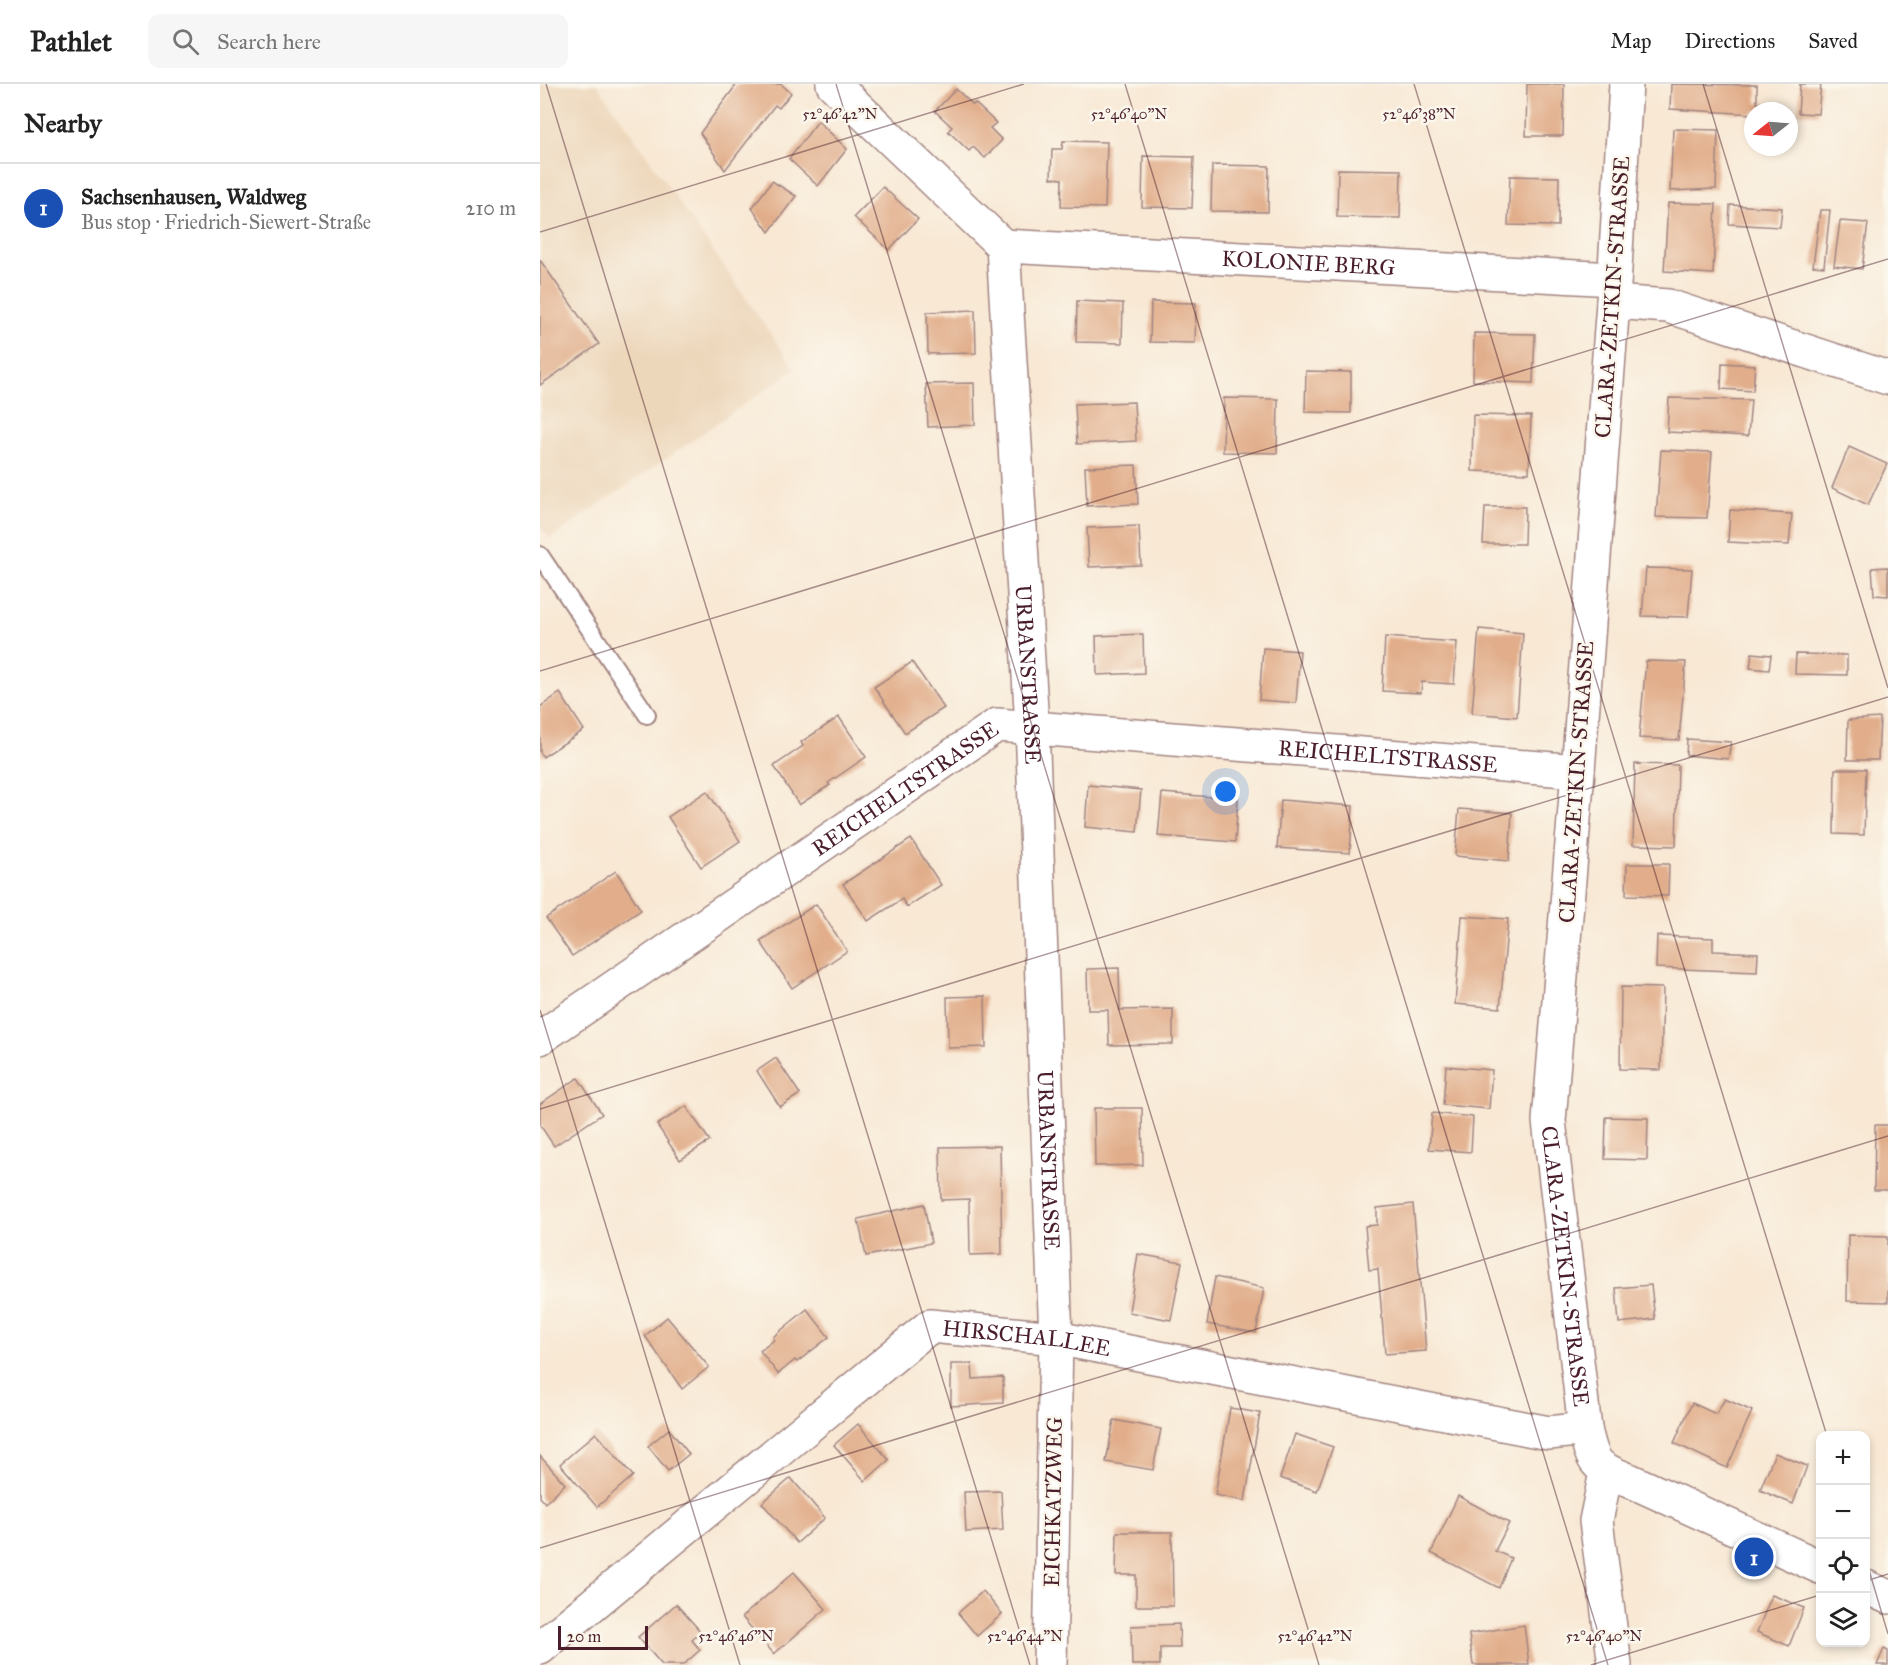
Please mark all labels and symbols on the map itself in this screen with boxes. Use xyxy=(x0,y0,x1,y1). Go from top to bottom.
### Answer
north arrow xyxy=(1744,102,1798,156)
text: 52°46'42"N xyxy=(802,105,878,123)
text: 52°46'40"N xyxy=(1091,105,1167,123)
text: 52°46'38"N xyxy=(1382,105,1456,123)
street label: CLARA-ZETKIN-STRASSE xyxy=(1589,155,1635,439)
street label: KOLONIE BERG xyxy=(1221,244,1396,281)
street label: URBANSTRASSE xyxy=(1010,584,1047,765)
street label: CLARA-ZETKIN-STRASSE xyxy=(1553,640,1599,924)
street label: REICHELTSTRASSE xyxy=(806,715,1003,862)
street label: REICHELTSTRASSE xyxy=(1277,734,1499,778)
your location xyxy=(1211,777,1240,806)
street label: URBANSTRASSE xyxy=(1032,1070,1066,1251)
street label: CLARA-ZETKIN-STRASSE xyxy=(1536,1124,1596,1408)
street label: HIRSCHALLEE xyxy=(941,1314,1113,1362)
street label: EICHKATZWEG xyxy=(1038,1417,1068,1587)
pin: 1 xyxy=(1734,1534,1774,1580)
scale bar xyxy=(558,1623,648,1650)
text: 52°46'46"N xyxy=(698,1627,774,1645)
text: 52°46'44"N xyxy=(987,1627,1063,1645)
text: 52°46'42"N xyxy=(1277,1627,1353,1645)
text: 52°46'40"N xyxy=(1566,1627,1642,1645)

